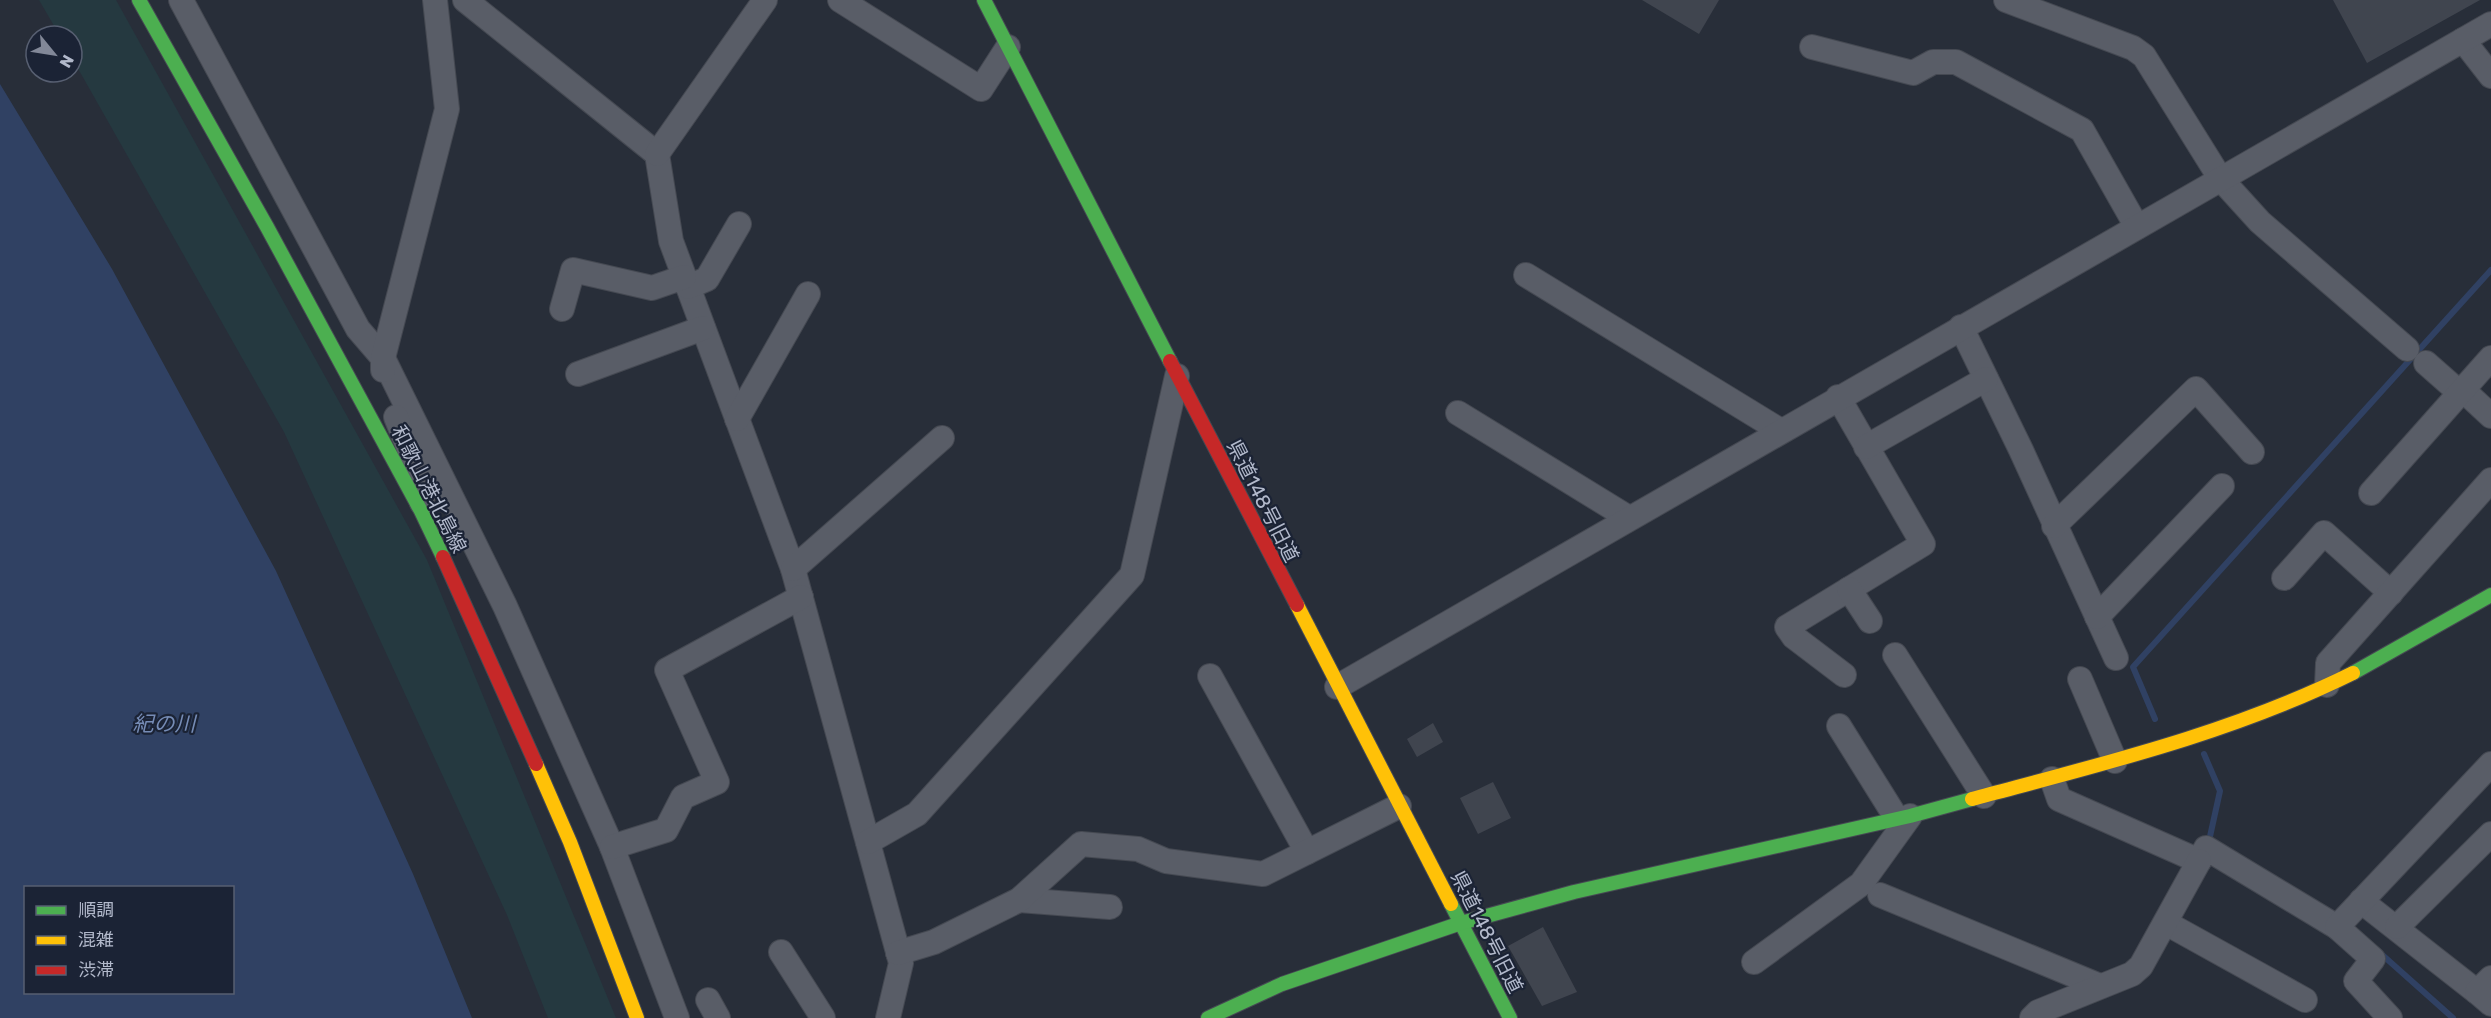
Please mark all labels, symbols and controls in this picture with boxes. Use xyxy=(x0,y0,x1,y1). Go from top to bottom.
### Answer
north arrow xyxy=(24,24,84,84)
text: N xyxy=(55,52,78,71)
street label: 和歌山港北島線 xyxy=(387,421,471,557)
street label: 県道148号旧道 xyxy=(1222,436,1304,566)
water label: 紀の川 xyxy=(133,711,197,736)
street label: 県道148号旧道 xyxy=(1446,867,1528,997)
legend xyxy=(24,886,234,994)
text: 順調 xyxy=(78,899,114,921)
text: 混雑 xyxy=(78,929,114,951)
text: 渋滞 xyxy=(78,959,114,981)

